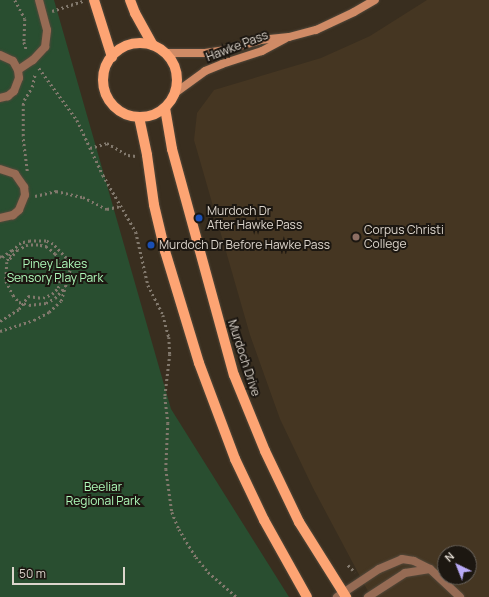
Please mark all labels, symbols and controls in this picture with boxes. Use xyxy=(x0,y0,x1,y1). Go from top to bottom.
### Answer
street label: Hawke Pass xyxy=(204,28,270,64)
place label: Murdoch Dr After Hawke Pass xyxy=(207,204,302,232)
marker: Murdoch Dr After Hawke Pass xyxy=(194,213,204,223)
place label: Corpus Christi College xyxy=(364,223,444,251)
marker: Corpus Christi College xyxy=(351,232,361,242)
place label: Murdoch Dr Before Hawke Pass xyxy=(159,238,330,252)
marker: Murdoch Dr Before Hawke Pass xyxy=(146,240,156,250)
park label: Piney Lakes Sensory Play Park xyxy=(7,257,103,285)
street label: Murdoch Drive xyxy=(225,318,263,398)
park label: Beeliar Regional Park xyxy=(66,480,140,508)
north arrow xyxy=(437,545,477,585)
text: N xyxy=(441,548,457,565)
scale bar xyxy=(14,559,127,585)
text: 50 m xyxy=(19,565,46,582)

